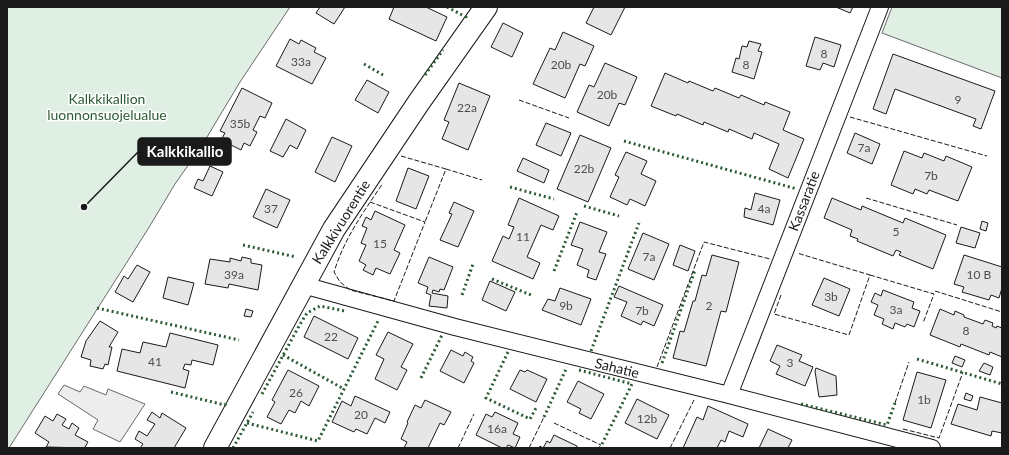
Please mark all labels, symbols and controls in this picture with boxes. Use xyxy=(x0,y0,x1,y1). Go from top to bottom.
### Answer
house number: 8 xyxy=(821,46,828,61)
house number: 33a xyxy=(291,54,311,69)
house number: 20b xyxy=(551,57,572,72)
house number: 8 xyxy=(743,57,750,72)
house number: 20b xyxy=(597,87,618,102)
park label: Kalkkikallion luonnonsuojelualue xyxy=(47,90,167,123)
house number: 9 xyxy=(955,92,962,107)
house number: 22a xyxy=(457,100,477,115)
house number: 35b xyxy=(230,116,251,131)
callout: Kalkkikallio xyxy=(138,138,231,165)
house number: 7a xyxy=(858,140,870,155)
text: Kalkkikallio xyxy=(147,142,224,160)
house number: 22b xyxy=(574,161,595,176)
street label: Kassaratie xyxy=(784,168,823,233)
house number: 7b xyxy=(924,168,938,183)
street label: Kalkkivuorentie xyxy=(308,177,373,267)
house number: 37 xyxy=(264,201,278,216)
house number: 4a xyxy=(758,201,770,216)
house number: 5 xyxy=(893,224,900,239)
house number: 11 xyxy=(516,229,530,244)
house number: 15 xyxy=(373,236,387,251)
house number: 7a xyxy=(643,249,655,264)
house number: 39a xyxy=(224,267,244,282)
house number: 10 B xyxy=(967,267,992,282)
house number: 3b xyxy=(824,289,838,304)
house number: 9b xyxy=(559,298,573,313)
house number: 2 xyxy=(706,298,713,313)
house number: 3a xyxy=(890,302,902,317)
house number: 7b xyxy=(635,303,649,318)
house number: 8 xyxy=(963,323,970,338)
house number: 22 xyxy=(324,329,338,344)
house number: 41 xyxy=(148,354,162,369)
street label: Sahatie xyxy=(593,354,641,381)
house number: 3 xyxy=(787,355,794,370)
house number: 26 xyxy=(289,385,303,400)
house number: 1b xyxy=(917,392,931,407)
house number: 20 xyxy=(354,407,368,422)
house number: 12b xyxy=(637,411,658,426)
house number: 16a xyxy=(487,421,507,436)

